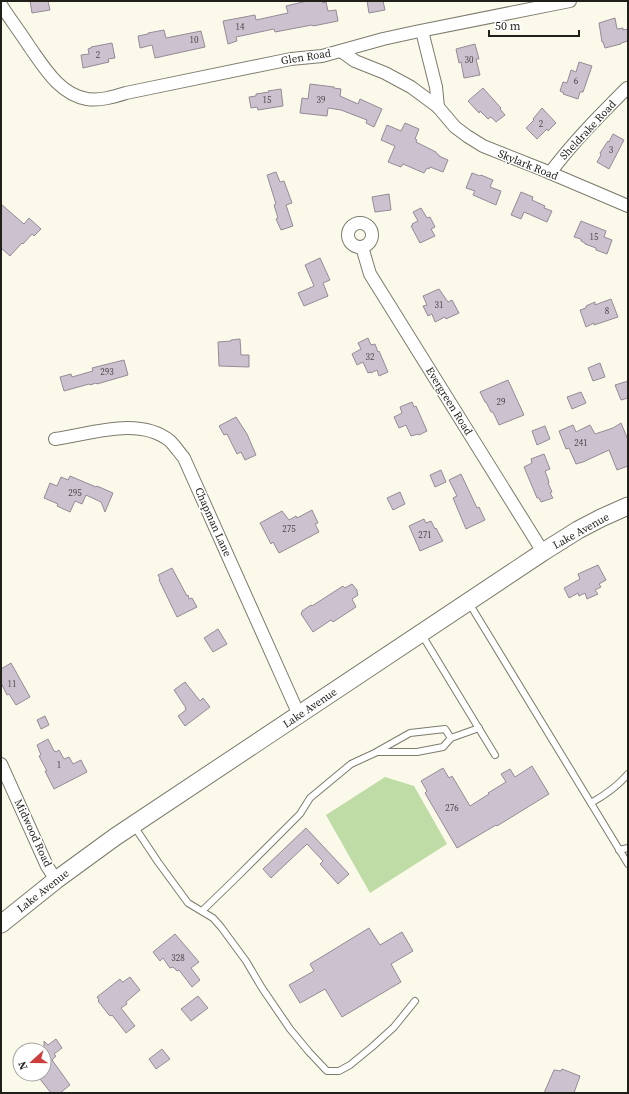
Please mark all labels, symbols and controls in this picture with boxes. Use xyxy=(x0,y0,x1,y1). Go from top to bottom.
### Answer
scale bar xyxy=(489,12,579,38)
text: 50 m xyxy=(495,18,521,34)
house number: 14 xyxy=(235,21,245,33)
house number: 10 xyxy=(189,34,199,46)
street label: Glen Road xyxy=(280,46,333,68)
house number: 2 xyxy=(96,49,101,61)
house number: 30 xyxy=(464,54,474,66)
house number: 6 xyxy=(574,75,579,87)
house number: 15 xyxy=(262,94,272,106)
house number: 39 xyxy=(316,94,326,106)
street label: Sheldrake Road xyxy=(557,96,620,163)
house number: 2 xyxy=(539,118,544,130)
house number: 3 xyxy=(609,144,614,156)
street label: Skylark Road xyxy=(496,146,561,184)
house number: 15 xyxy=(589,231,599,243)
house number: 31 xyxy=(434,299,444,311)
house number: 8 xyxy=(605,305,610,317)
house number: 32 xyxy=(365,351,375,363)
street label: Evergreen Road xyxy=(422,364,476,438)
house number: 293 xyxy=(100,366,114,378)
house number: 29 xyxy=(496,396,506,408)
house number: 241 xyxy=(574,437,588,449)
street label: Chapman Lane xyxy=(191,485,235,559)
house number: 295 xyxy=(68,487,82,499)
street label: Lake Avenue xyxy=(550,509,612,553)
house number: 275 xyxy=(282,523,296,535)
house number: 271 xyxy=(418,529,432,541)
house number: 11 xyxy=(7,678,17,690)
street label: Lake Avenue xyxy=(280,684,340,732)
house number: 1 xyxy=(57,759,61,771)
street label: Midwood Road xyxy=(11,797,56,870)
house number: 276 xyxy=(445,802,459,814)
street label: Lake Avenue xyxy=(14,866,72,916)
house number: 328 xyxy=(171,952,185,964)
north arrow xyxy=(12,1042,52,1082)
text: N xyxy=(15,1059,32,1072)

